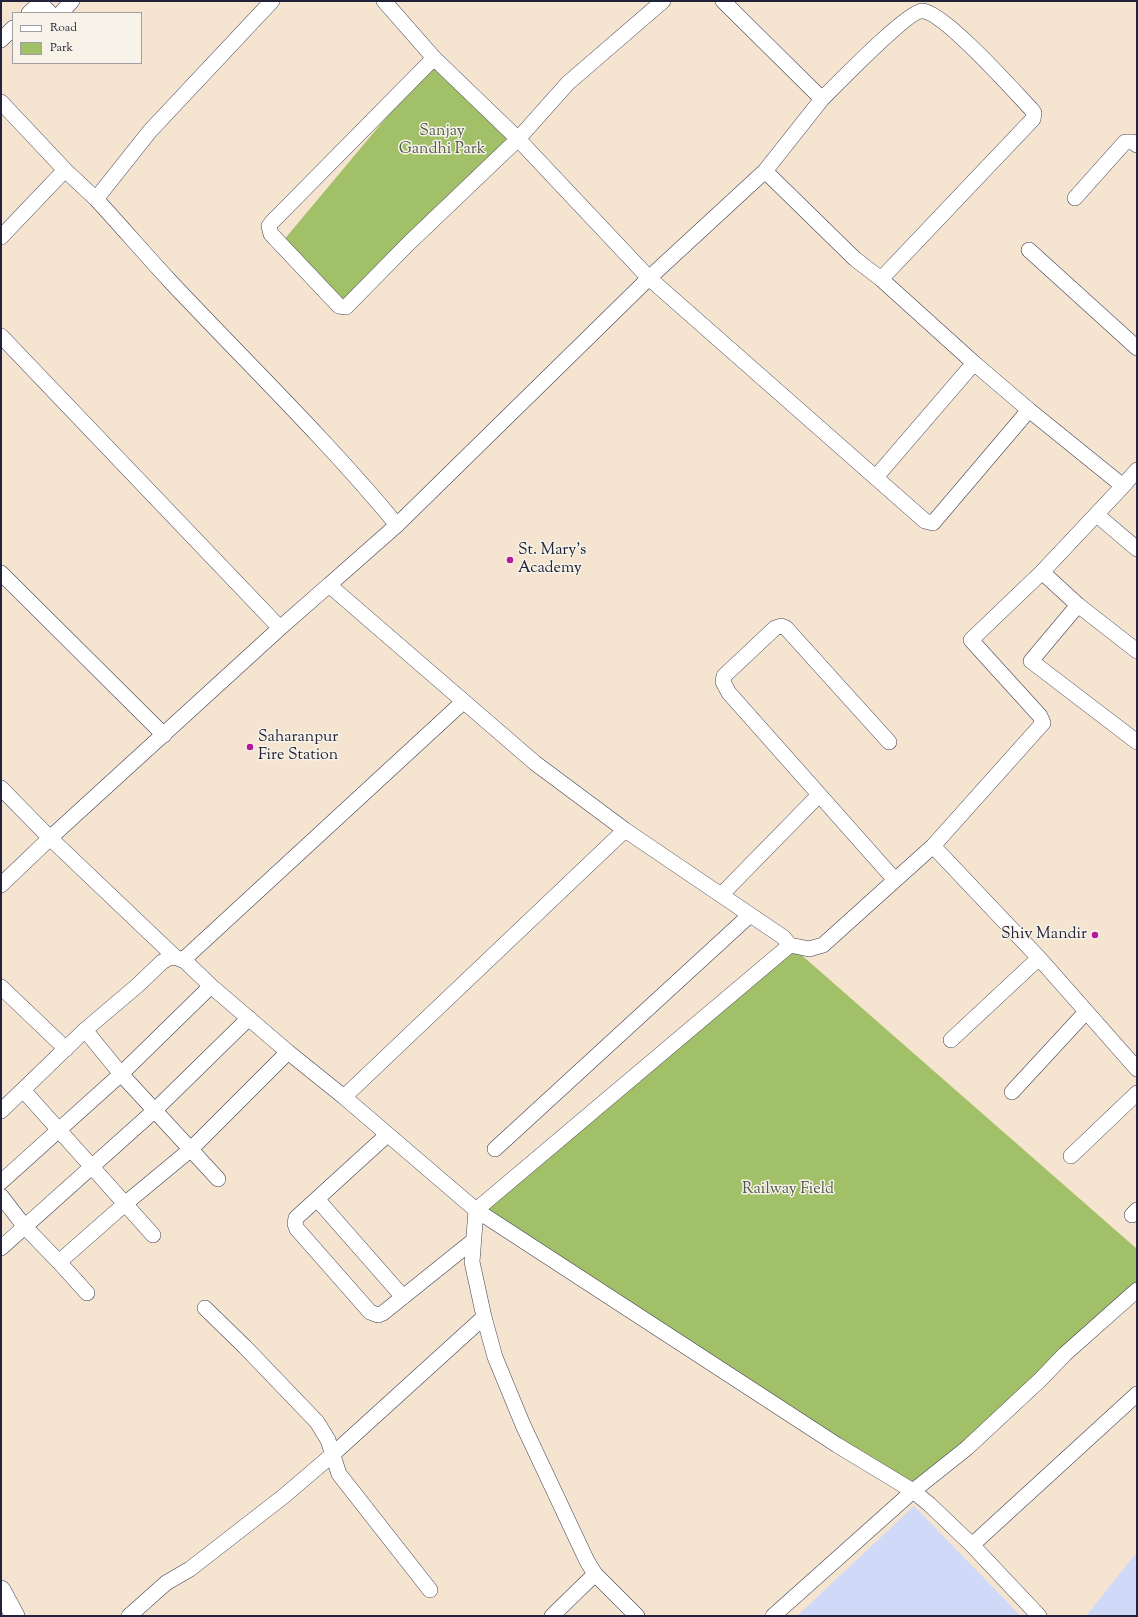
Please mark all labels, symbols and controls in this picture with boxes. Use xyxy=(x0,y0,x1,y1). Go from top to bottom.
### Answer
legend xyxy=(12,12,142,64)
text: Road xyxy=(50,19,77,37)
text: Park xyxy=(50,39,73,57)
park label: Sanjay Gandhi Park xyxy=(399,122,485,160)
place label: St. Mary's Academy xyxy=(518,541,586,579)
marker: St. Mary's Academy xyxy=(505,555,515,565)
place label: Saharanpur Fire Station xyxy=(258,728,338,766)
marker: Saharanpur Fire Station xyxy=(245,742,255,752)
place label: Shiv Mandir xyxy=(1001,925,1087,945)
marker: Shiv Mandir xyxy=(1090,930,1100,940)
park label: Railway Field xyxy=(742,1180,834,1200)

